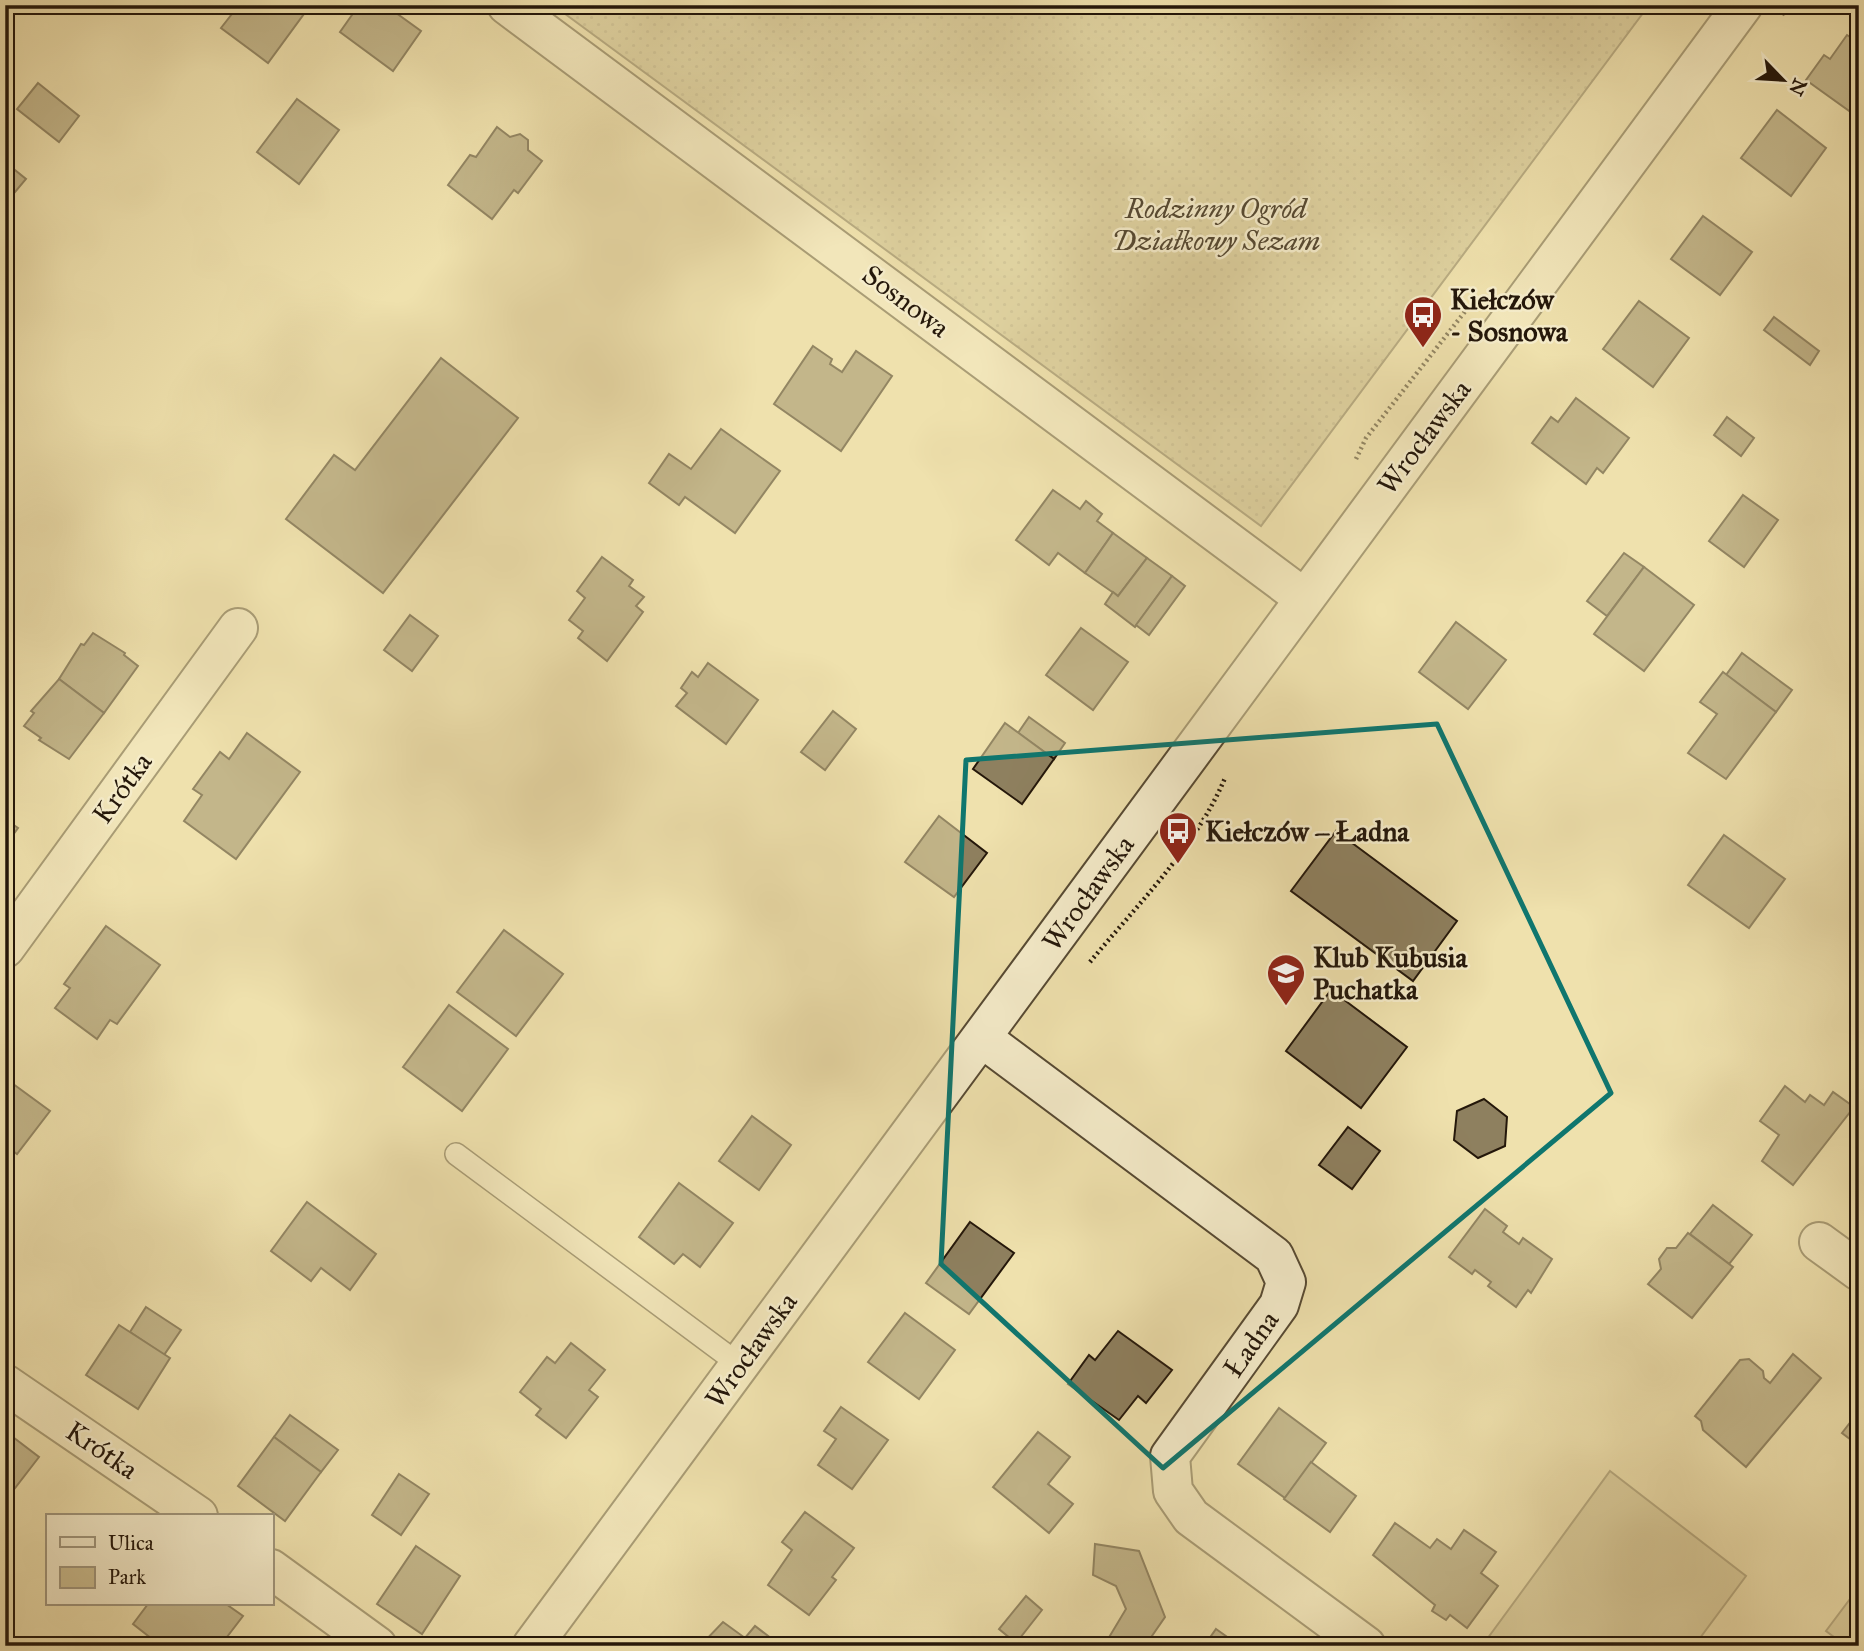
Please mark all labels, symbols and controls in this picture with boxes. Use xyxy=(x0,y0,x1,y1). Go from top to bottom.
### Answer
north arrow xyxy=(1748,46,1818,116)
text: N xyxy=(1784,75,1812,99)
park label: Rodzinny Ogród Działkowy Sezam xyxy=(1112,191,1320,258)
street label: Sosnowa xyxy=(855,257,957,345)
place label: Kiełczów - Sosnowa xyxy=(1450,282,1569,349)
bus stop icon: Kiełczów - Sosnowa xyxy=(1402,294,1444,349)
street label: Wrocławska xyxy=(1370,373,1479,501)
street label: Krótka xyxy=(85,746,160,830)
bus stop icon: Kiełczów – Ładna xyxy=(1157,810,1199,865)
place label: Kiełczów – Ładna xyxy=(1205,814,1410,849)
street label: Wrocławska xyxy=(1034,828,1142,958)
place label: Klub Kubusia Puchatka xyxy=(1313,940,1468,1007)
school or university icon: Klub Kubusia Puchatka xyxy=(1265,952,1307,1007)
street label: Wrocławska xyxy=(697,1285,805,1415)
street label: Ładna xyxy=(1216,1304,1287,1384)
street label: Krótka xyxy=(59,1413,145,1487)
legend xyxy=(46,1514,273,1606)
text: Ulica xyxy=(108,1530,154,1556)
text: Park xyxy=(108,1564,146,1590)

